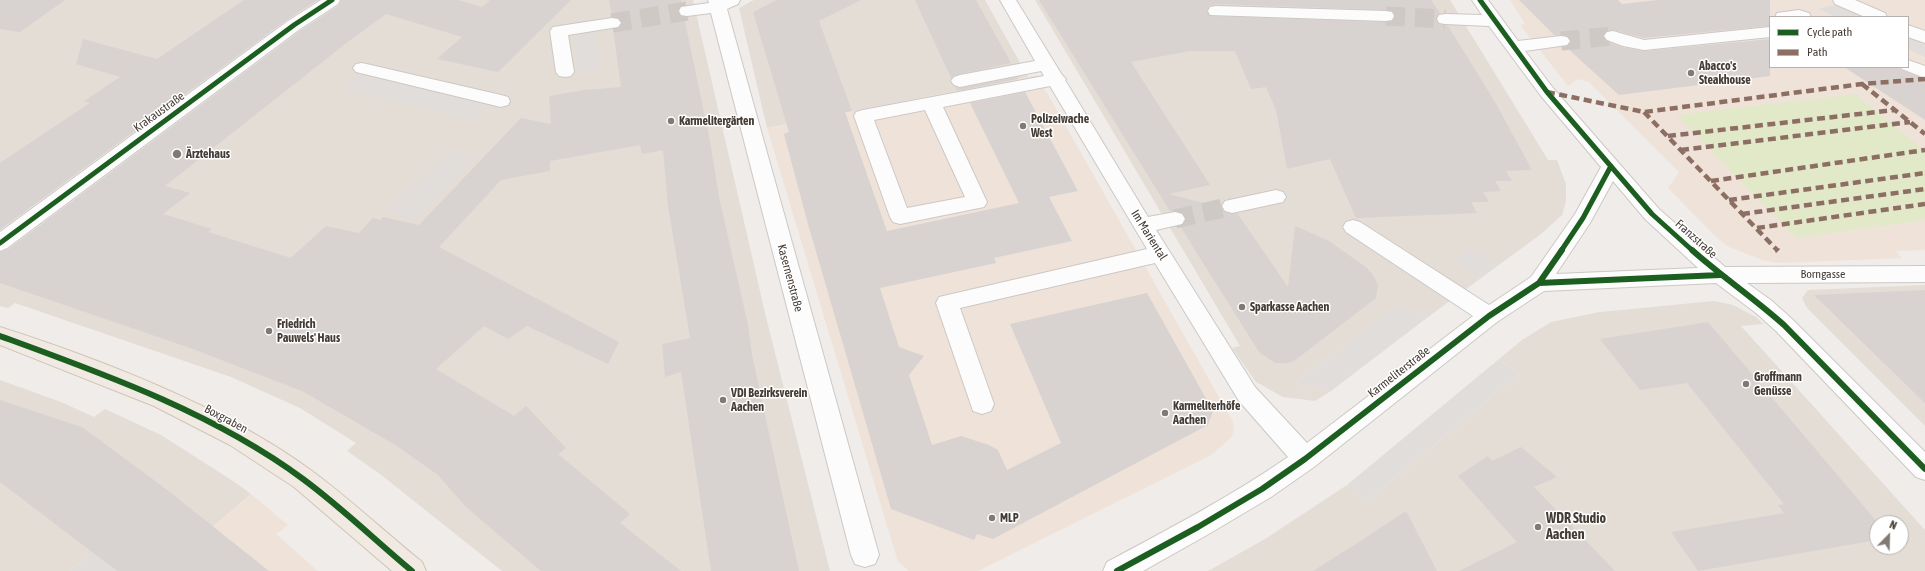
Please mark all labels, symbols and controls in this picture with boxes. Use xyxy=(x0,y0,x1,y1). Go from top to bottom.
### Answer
legend xyxy=(1769,16,1909,68)
text: Cycle path xyxy=(1807,25,1852,39)
text: Path xyxy=(1807,45,1828,59)
place label: Abacco's Steakhouse xyxy=(1699,59,1751,87)
marker: Abacco's Steakhouse xyxy=(1686,68,1696,78)
street label: Krakaustraße xyxy=(131,89,187,135)
place label: Polizeiwache West xyxy=(1031,112,1089,140)
place label: Karmelitergärten xyxy=(679,114,754,128)
marker: Karmelitergärten xyxy=(666,116,676,126)
marker: Polizeiwache West xyxy=(1018,121,1028,131)
place label: Ärztehaus xyxy=(186,147,230,161)
marker: Ärztehaus xyxy=(171,148,183,160)
street label: Im Mariental xyxy=(1128,207,1170,263)
street label: Franzstraße xyxy=(1672,216,1720,262)
street label: Kasernenstraße xyxy=(774,243,806,313)
street label: Borngasse xyxy=(1800,267,1846,281)
place label: Sparkasse Aachen xyxy=(1250,300,1329,314)
marker: Sparkasse Aachen xyxy=(1237,302,1247,312)
place label: Friedrich Pauwels' Haus xyxy=(277,317,340,345)
marker: Friedrich Pauwels' Haus xyxy=(264,326,274,336)
street label: Karmeliterstraße xyxy=(1365,343,1433,401)
place label: Groffmann Genüsse xyxy=(1754,370,1802,398)
marker: Groffmann Genüsse xyxy=(1741,379,1751,389)
place label: VDI Bezirksverein Aachen xyxy=(731,386,807,414)
marker: VDI Bezirksverein Aachen xyxy=(718,395,728,405)
place label: Karmeliterhöfe Aachen xyxy=(1173,399,1240,427)
street label: Boxgraben xyxy=(202,402,250,436)
marker: Karmeliterhöfe Aachen xyxy=(1160,408,1170,418)
place label: MLP xyxy=(1000,511,1019,525)
place label: WDR Studio Aachen xyxy=(1546,511,1606,544)
marker: MLP xyxy=(987,513,997,523)
north arrow xyxy=(1869,515,1909,555)
text: N xyxy=(1888,518,1899,532)
marker: WDR Studio Aachen xyxy=(1533,522,1543,532)

